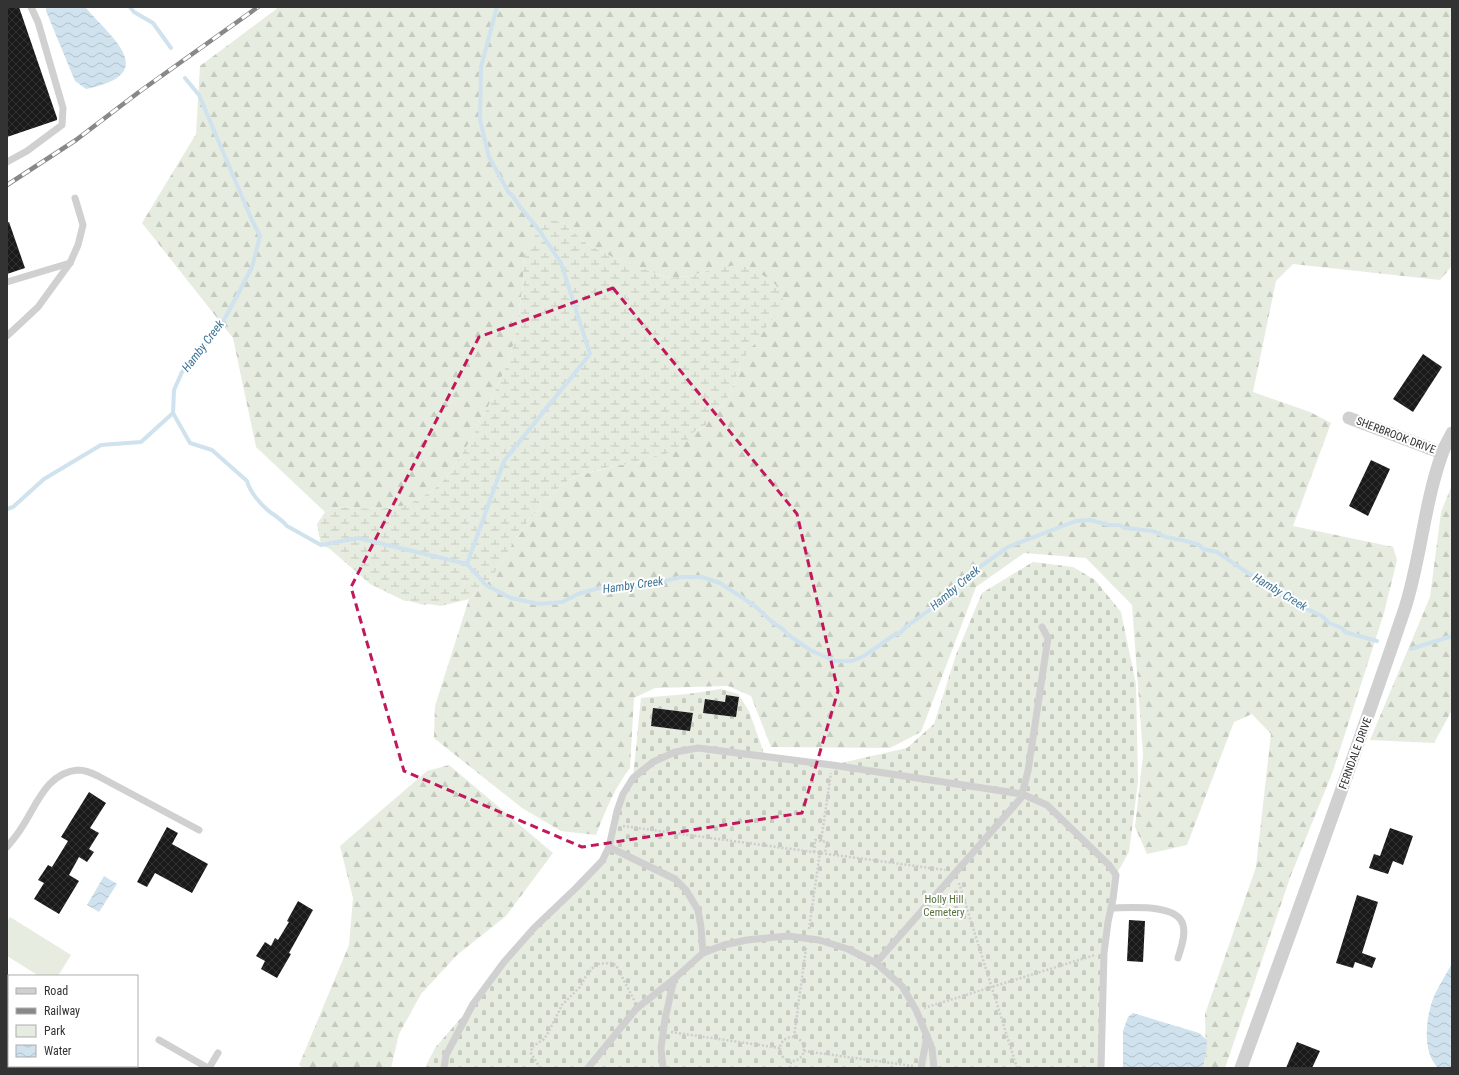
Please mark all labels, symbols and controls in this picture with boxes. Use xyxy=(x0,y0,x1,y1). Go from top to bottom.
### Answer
water label: Hamby Creek xyxy=(179,317,227,375)
street label: SHERBROOK DRIVE xyxy=(1354,414,1438,457)
water label: Hamby Creek xyxy=(927,563,983,613)
water label: Hamby Creek xyxy=(1250,570,1310,614)
water label: Hamby Creek xyxy=(602,574,665,596)
street label: FERNDALE DRIVE xyxy=(1336,715,1375,791)
park label: Holly Hill Cemetery xyxy=(923,893,965,919)
legend xyxy=(8,975,138,1067)
text: Road xyxy=(44,984,68,998)
text: Railway xyxy=(44,1004,80,1018)
text: Park xyxy=(44,1024,66,1038)
text: Water xyxy=(44,1044,72,1058)

